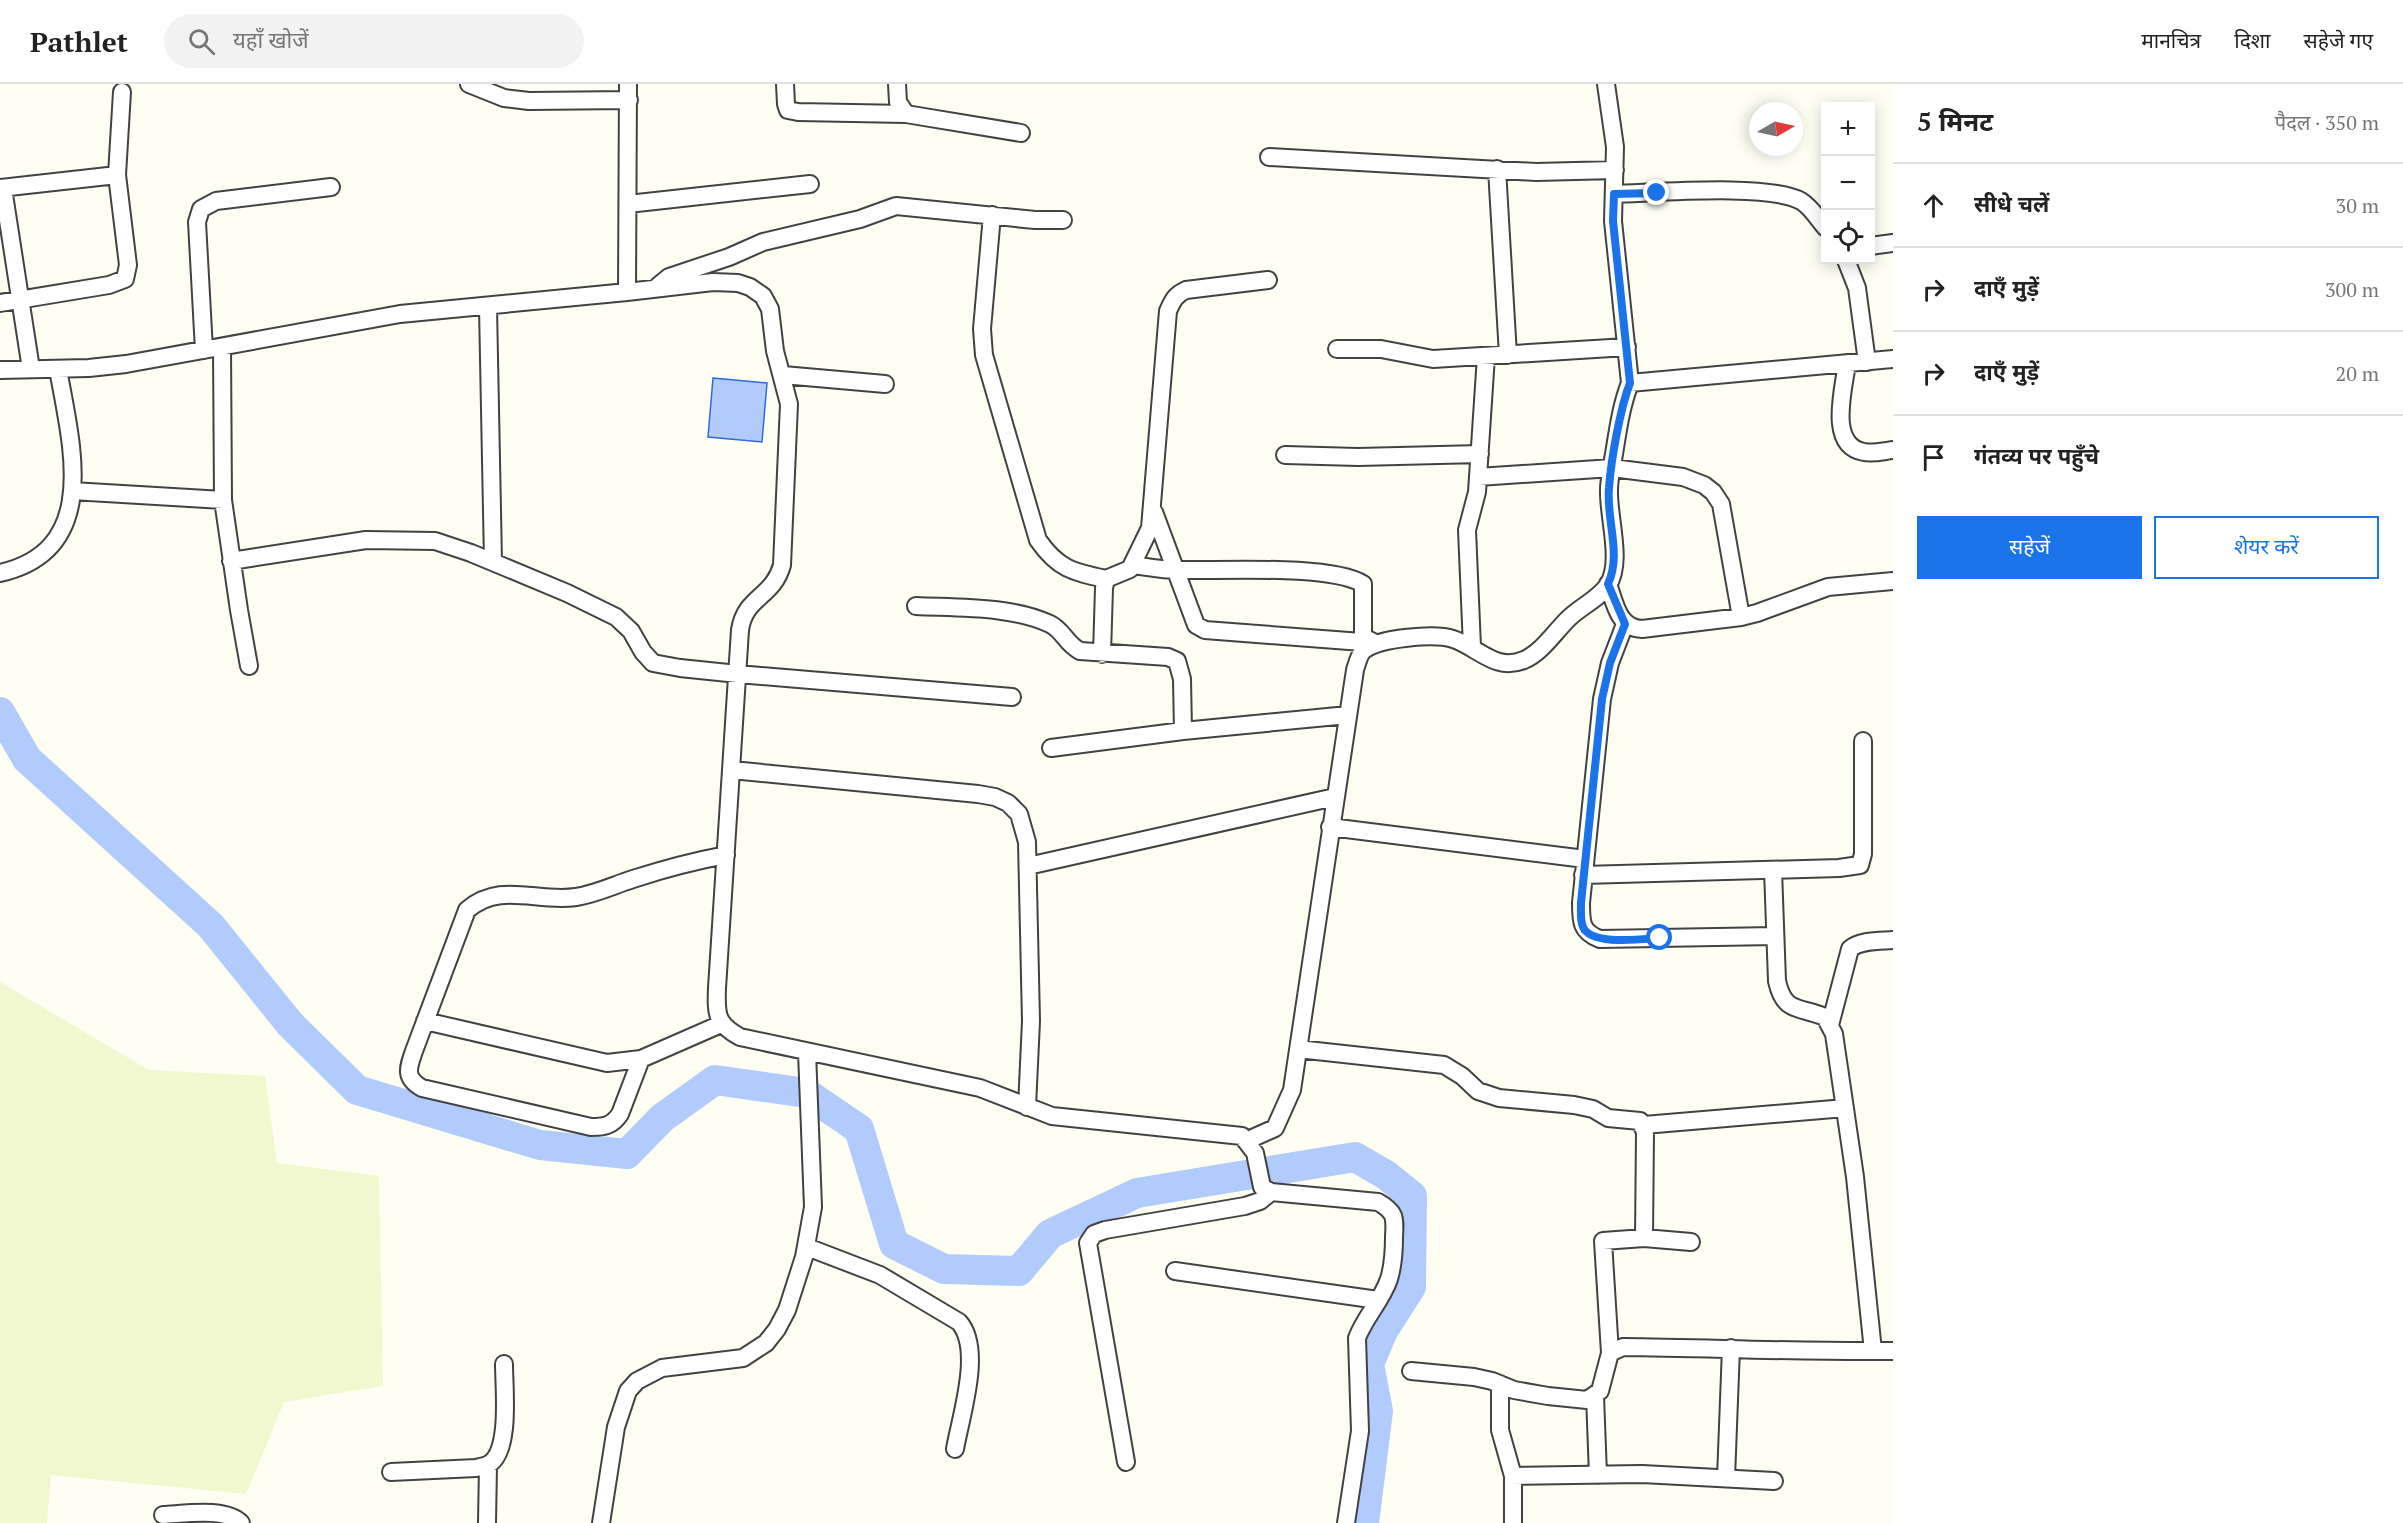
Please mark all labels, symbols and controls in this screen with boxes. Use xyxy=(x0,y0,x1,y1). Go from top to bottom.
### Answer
search box xyxy=(164,14,584,68)
text: Pathlet xyxy=(30,23,128,60)
icon: search xyxy=(185,25,218,58)
text: यहाँ खोजें xyxy=(233,25,308,54)
text: मानचित्र xyxy=(2141,26,2201,54)
text: दिशा xyxy=(2234,26,2271,54)
text: सहेजे गए xyxy=(2304,26,2373,54)
north arrow xyxy=(1749,102,1803,156)
map controls xyxy=(1821,102,1875,264)
button: + xyxy=(1821,102,1875,156)
text: 5 मिनट xyxy=(1917,104,1993,138)
text: पैदल · 350 m xyxy=(2275,109,2379,136)
button: − xyxy=(1821,156,1875,210)
route end xyxy=(1643,179,1669,205)
icon: ahead xyxy=(1917,189,1950,222)
text: सीधे चलें xyxy=(1974,189,2049,218)
text: 30 m xyxy=(2336,192,2379,219)
button: locate xyxy=(1821,210,1875,264)
icon: right xyxy=(1917,273,1950,306)
text: दाएँ मुड़ें xyxy=(1974,273,2039,302)
text: 300 m xyxy=(2325,276,2379,303)
icon: right xyxy=(1917,357,1950,390)
text: दाएँ मुड़ें xyxy=(1974,357,2039,386)
text: 20 m xyxy=(2336,360,2379,387)
icon: arrive xyxy=(1917,441,1950,474)
text: गंतव्य पर पहुँचे xyxy=(1974,441,2099,470)
button: सहेजें xyxy=(1917,516,2142,579)
button: शेयर करें xyxy=(2154,516,2379,579)
route start xyxy=(1646,924,1672,950)

